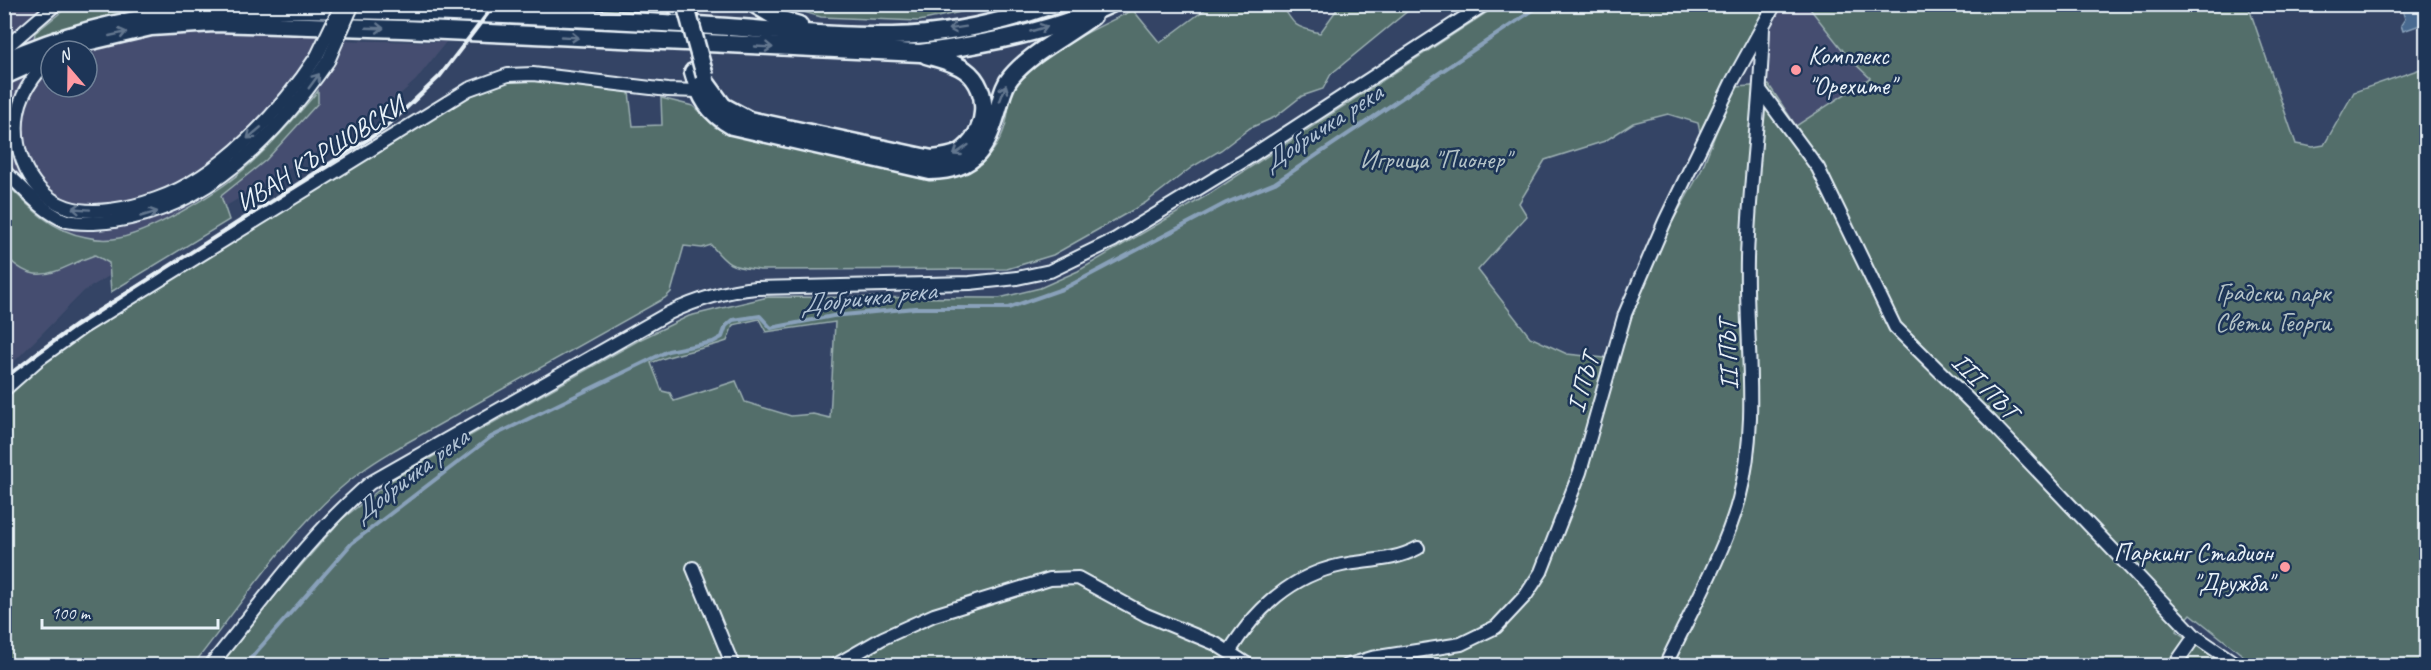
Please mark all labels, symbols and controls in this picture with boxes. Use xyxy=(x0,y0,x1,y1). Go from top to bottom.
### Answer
one-way arrow xyxy=(364,22,384,34)
one-way arrow xyxy=(948,23,968,34)
one-way arrow xyxy=(1029,23,1048,34)
one-way arrow xyxy=(108,28,127,39)
one-way arrow xyxy=(559,32,579,43)
north arrow xyxy=(39,39,99,99)
place label: Комплекс "Орехите" xyxy=(1808,39,1900,102)
one-way arrow xyxy=(754,42,774,53)
text: N xyxy=(56,44,75,67)
marker: Комплекс "Орехите" xyxy=(1789,63,1803,77)
one-way arrow xyxy=(308,73,320,89)
water label: Добричка река xyxy=(1255,75,1390,179)
one-way arrow xyxy=(999,84,1010,103)
street label: ИВАН КЪРШОВСКИ xyxy=(230,87,414,219)
one-way arrow xyxy=(246,127,262,140)
park label: Игрища "Пионер" xyxy=(1360,143,1515,176)
one-way arrow xyxy=(953,144,970,156)
one-way arrow xyxy=(71,203,91,214)
one-way arrow xyxy=(139,208,158,219)
water label: Добричка река xyxy=(798,273,939,321)
park label: Градски парк Свети Георги xyxy=(2215,276,2333,339)
street label: ІІ ПЪТ xyxy=(1710,314,1746,391)
street label: І ПЪТ xyxy=(1559,345,1608,416)
street label: ІІІ ПЪТ xyxy=(1945,346,2029,430)
water label: Добричка река xyxy=(345,419,476,530)
place label: Паркинг Стадион "Дружба" xyxy=(2114,536,2278,599)
marker: Паркинг Стадион "Дружба" xyxy=(2278,560,2292,574)
scale bar xyxy=(42,592,218,630)
text: 100 m xyxy=(51,602,92,624)

